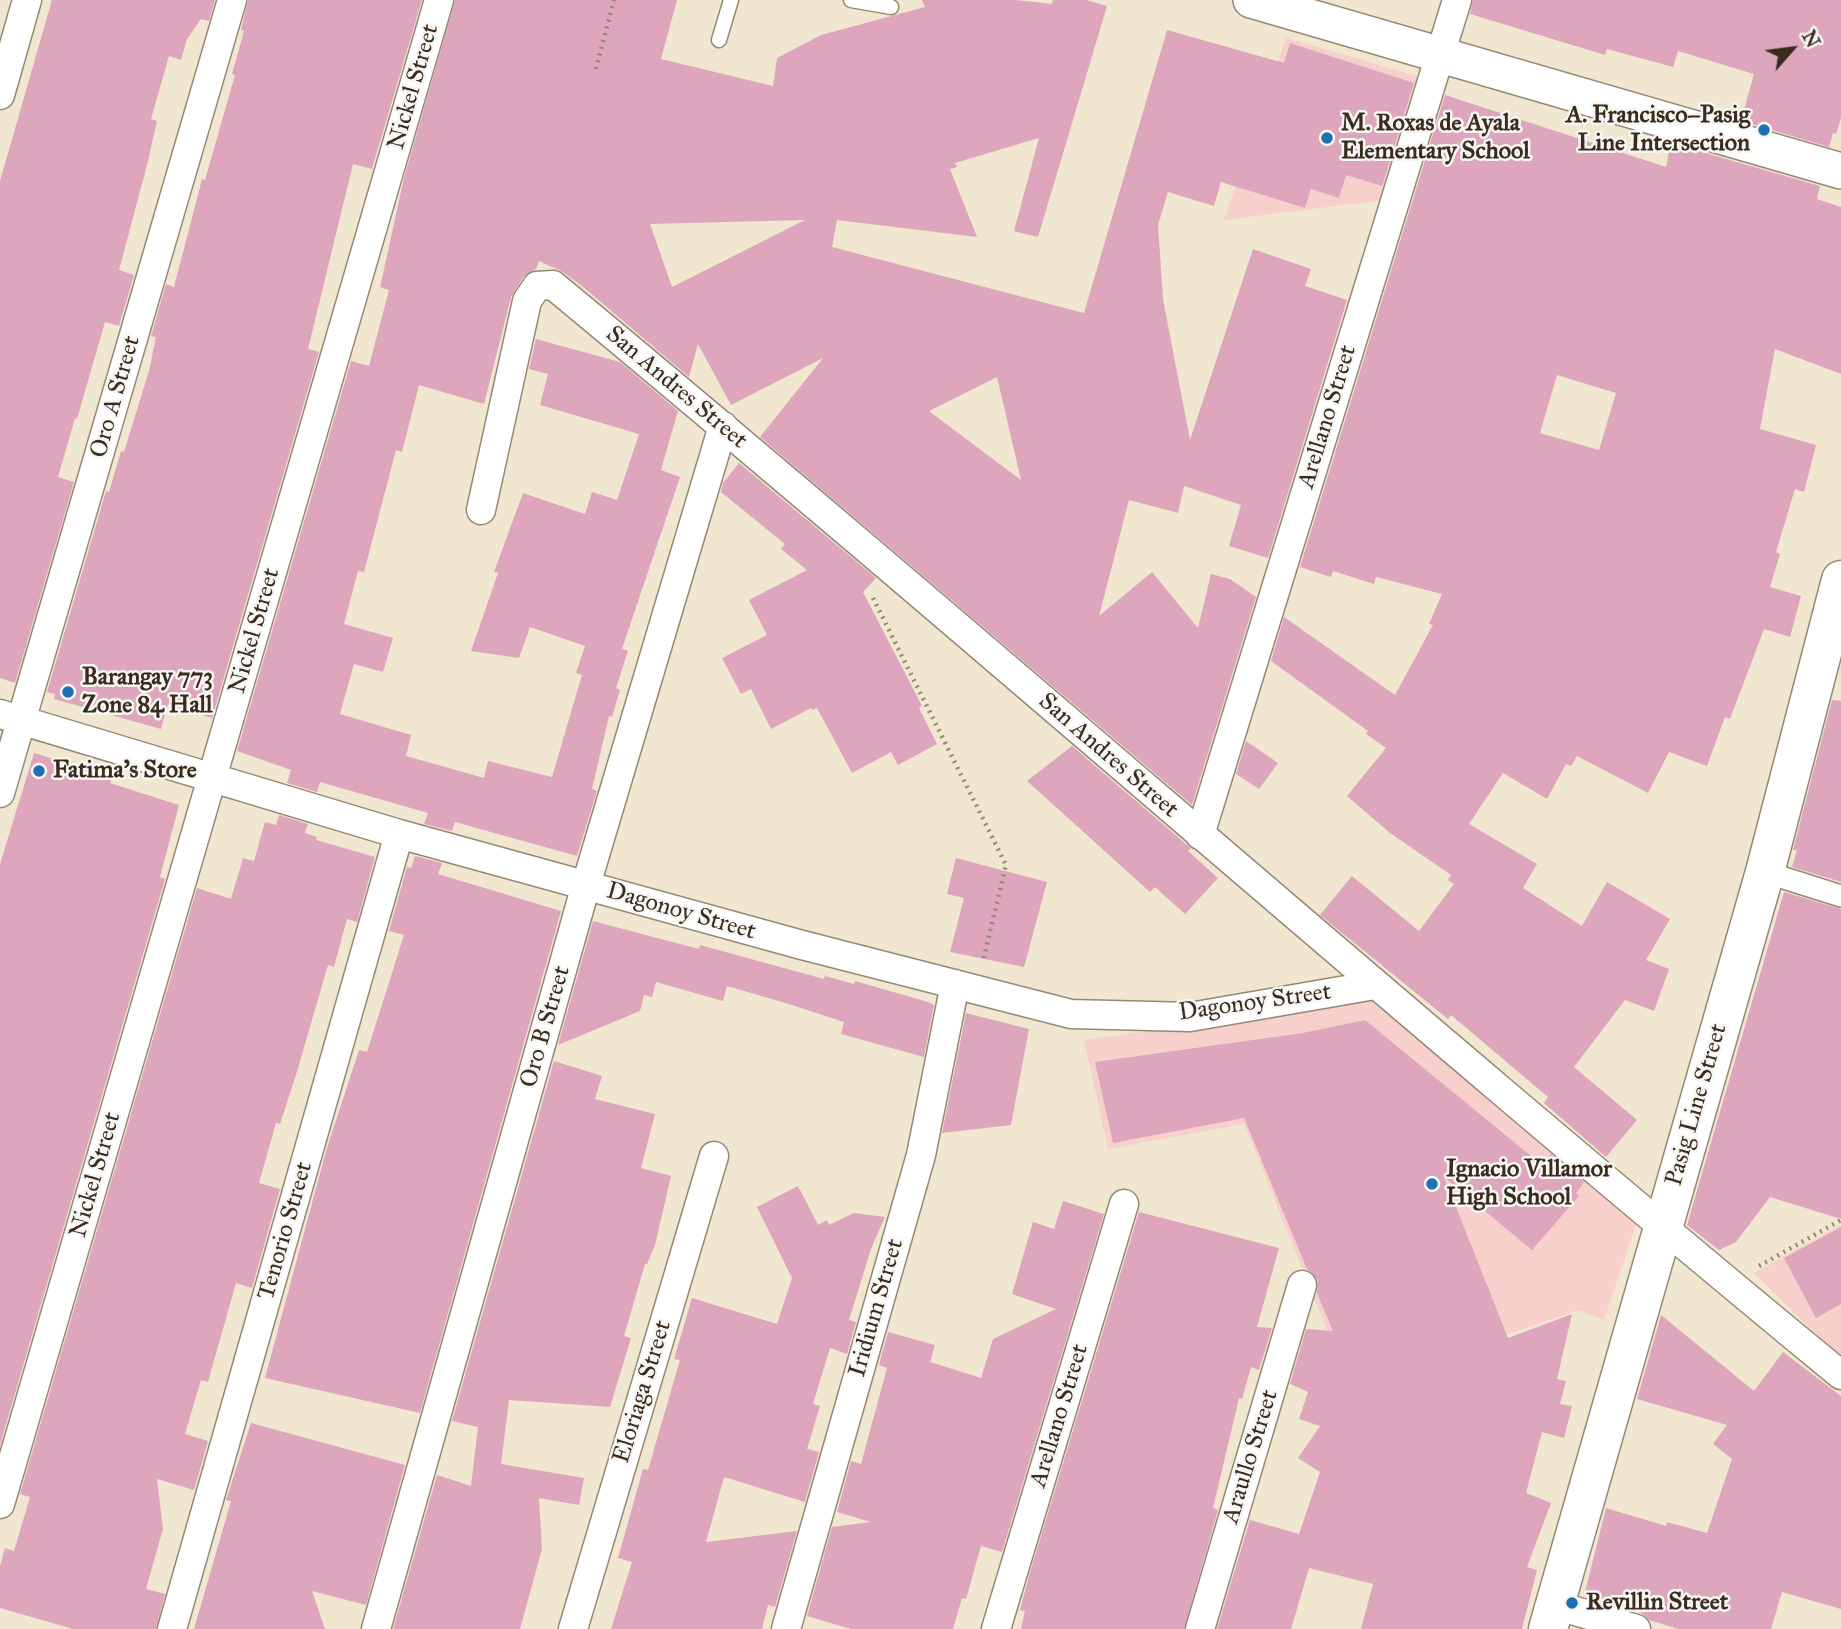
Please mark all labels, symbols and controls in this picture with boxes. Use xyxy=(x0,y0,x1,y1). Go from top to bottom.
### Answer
north arrow xyxy=(1757,14,1827,84)
street label: Nickel Street xyxy=(382,21,446,153)
text: N xyxy=(1797,26,1825,51)
place label: A. Francisco–Pasig Line Intersection xyxy=(1566,102,1750,158)
place label: M. Roxas de Ayala Elementary School xyxy=(1341,110,1530,166)
marker: A. Francisco–Pasig Line Intersection xyxy=(1756,122,1772,138)
marker: M. Roxas de Ayala Elementary School xyxy=(1319,130,1335,146)
street label: San Andres Street xyxy=(599,321,753,455)
street label: Oro A Street xyxy=(85,333,147,461)
street label: Arellano Street xyxy=(1293,342,1363,492)
street label: Nickel Street xyxy=(223,565,287,697)
place label: Barangay 773 Zone 84 Hall xyxy=(82,664,213,720)
marker: Barangay 773 Zone 84 Hall xyxy=(60,684,76,700)
street label: San Andres Street xyxy=(1032,688,1184,824)
place label: Fatima's Store xyxy=(53,757,197,785)
marker: Fatima's Store xyxy=(31,763,47,779)
street label: Dagonoy Street xyxy=(603,877,759,947)
street label: Oro B Street xyxy=(515,963,577,1091)
street label: Dagonoy Street xyxy=(1177,978,1333,1028)
street label: Pasig Line Street xyxy=(1660,1021,1734,1189)
street label: Nickel Street xyxy=(64,1109,128,1241)
place label: Ignacio Villamor High School xyxy=(1446,1156,1612,1212)
street label: Tenorio Street xyxy=(253,1159,319,1303)
marker: Ignacio Villamor High School xyxy=(1424,1176,1440,1192)
street label: Iridium Street xyxy=(844,1236,910,1380)
street label: Eloriaga Street xyxy=(608,1317,678,1467)
street label: Arellano Street xyxy=(1025,1341,1095,1491)
street label: Araullo Street xyxy=(1217,1387,1285,1527)
place label: Revillin Street xyxy=(1586,1589,1728,1617)
marker: Revillin Street xyxy=(1564,1595,1580,1611)

